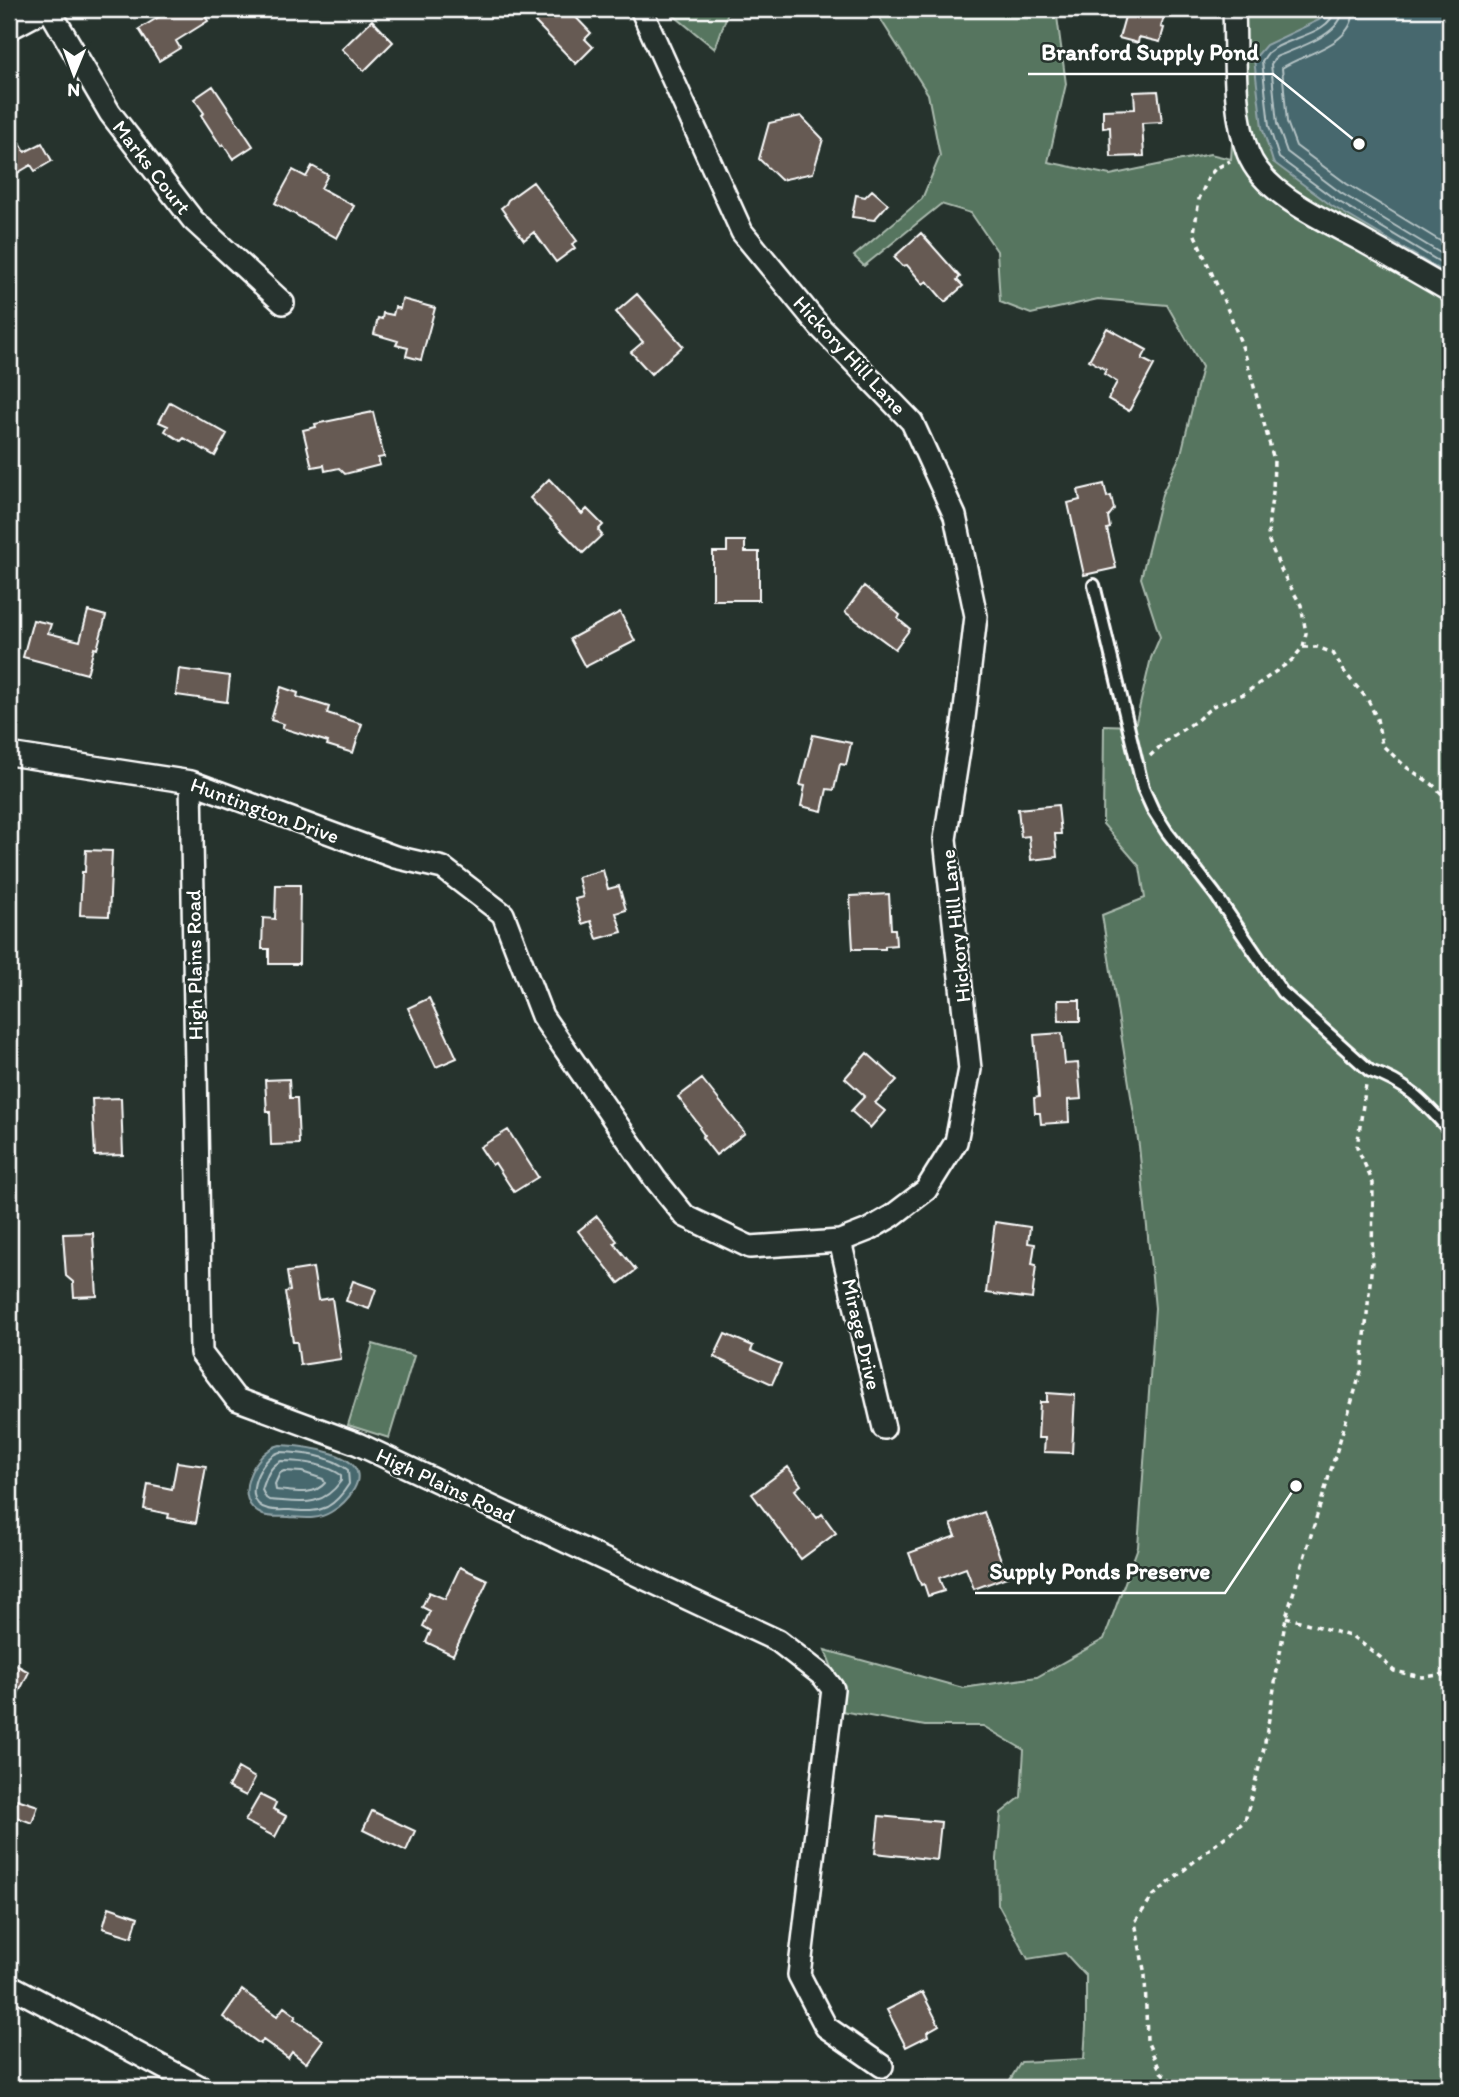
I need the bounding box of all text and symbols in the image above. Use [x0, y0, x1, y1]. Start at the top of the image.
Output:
callout: Branford Supply Pond [1028, 30, 1273, 74]
north arrow [38, 38, 108, 108]
text: Branford Supply Pond [1041, 38, 1259, 66]
text: N [67, 79, 80, 102]
street label: Marks Court [107, 115, 197, 219]
street label: Hickory Hill Lane [788, 290, 912, 420]
street label: Huntington Drive [187, 772, 343, 848]
street label: Hickory Hill Lane [935, 848, 975, 1004]
street label: High Plains Road [180, 889, 208, 1041]
street label: Mirage Drive [837, 1276, 887, 1392]
street label: High Plains Road [372, 1442, 520, 1528]
callout: Supply Ponds Preserve [975, 1549, 1225, 1593]
text: Supply Ponds Preserve [990, 1557, 1210, 1585]

